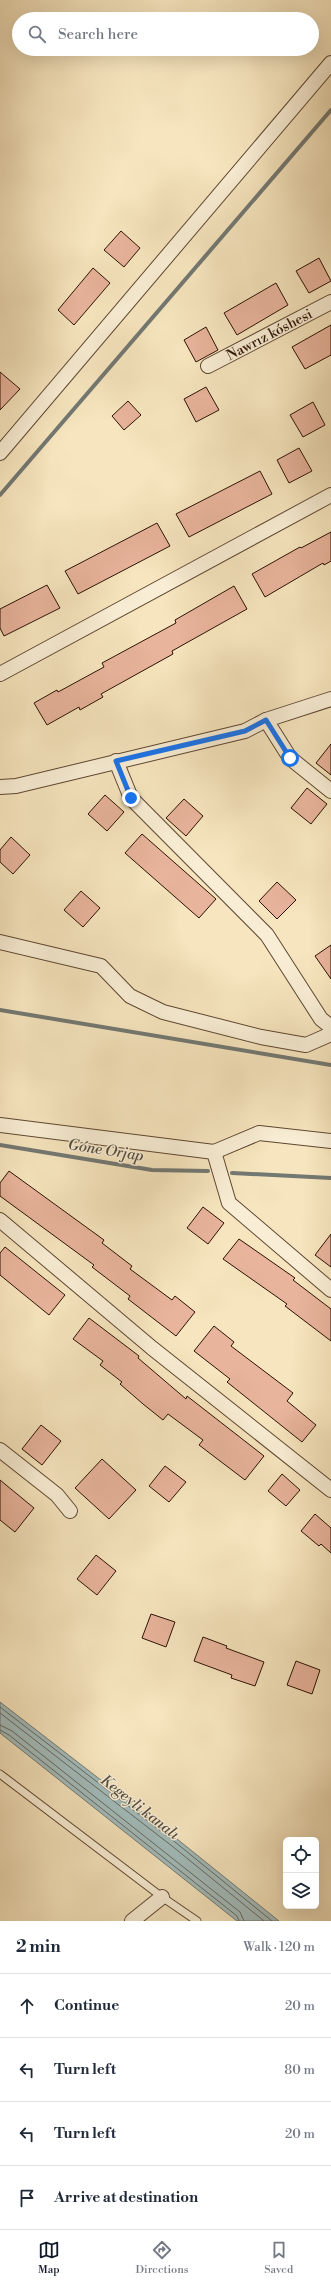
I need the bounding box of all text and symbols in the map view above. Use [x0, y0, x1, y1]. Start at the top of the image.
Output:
search box [12, 12, 319, 56]
icon: search [26, 23, 48, 45]
text: Search here [58, 25, 138, 44]
street label: Nawrız kóshesi [224, 305, 316, 365]
route start [281, 749, 299, 767]
route end [122, 789, 140, 807]
water label: Góne Orjap [67, 1135, 145, 1166]
water label: Kegeyli kanalı [96, 1771, 183, 1844]
map controls [283, 1837, 319, 1909]
button: locate [283, 1837, 319, 1873]
button: layers [283, 1873, 319, 1909]
text: 2 min [16, 1936, 61, 1958]
text: Walk · 120 m [243, 1939, 315, 1955]
icon: ahead [16, 1995, 38, 2017]
text: Continue [54, 1996, 119, 2015]
text: 20 m [285, 1998, 315, 2014]
icon: left [16, 2059, 38, 2081]
text: Turn left [54, 2060, 116, 2079]
text: 80 m [284, 2062, 315, 2078]
icon: left [16, 2123, 38, 2145]
text: Turn left [54, 2124, 116, 2143]
text: 20 m [285, 2126, 315, 2142]
icon: arrive [16, 2187, 38, 2209]
text: Arrive at destination [54, 2188, 198, 2207]
tab: Map [38, 2239, 60, 2277]
tab: Directions [136, 2239, 189, 2277]
tab: Saved [264, 2239, 293, 2277]

